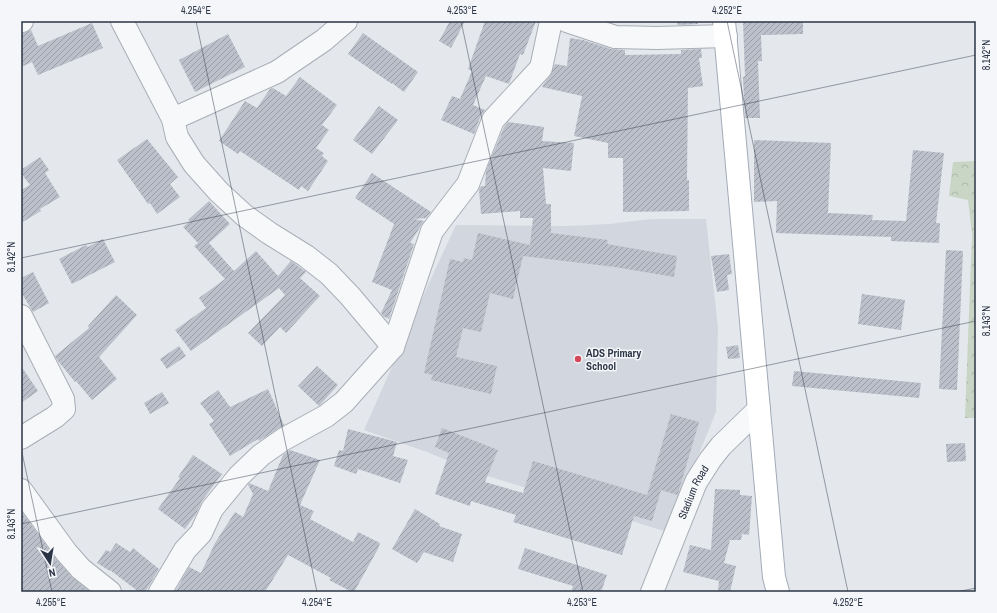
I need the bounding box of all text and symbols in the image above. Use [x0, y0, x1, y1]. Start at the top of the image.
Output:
text: 4.254°E [181, 4, 211, 17]
text: 4.253°E [447, 4, 477, 17]
text: 4.252°E [712, 4, 742, 17]
text: 8.142°N [980, 40, 993, 70]
text: 8.142°N [5, 242, 18, 272]
text: 8.143°N [980, 306, 993, 336]
place label: ADS Primary School [586, 346, 641, 373]
marker: ADS Primary School [573, 354, 583, 364]
street label: Stadium Road [675, 463, 712, 521]
text: 8.143°N [5, 509, 18, 539]
north arrow [30, 543, 70, 583]
text: N [47, 565, 57, 580]
text: 4.255°E [36, 596, 66, 609]
text: 4.254°E [302, 596, 332, 609]
text: 4.253°E [567, 596, 597, 609]
text: 4.252°E [833, 596, 863, 609]

